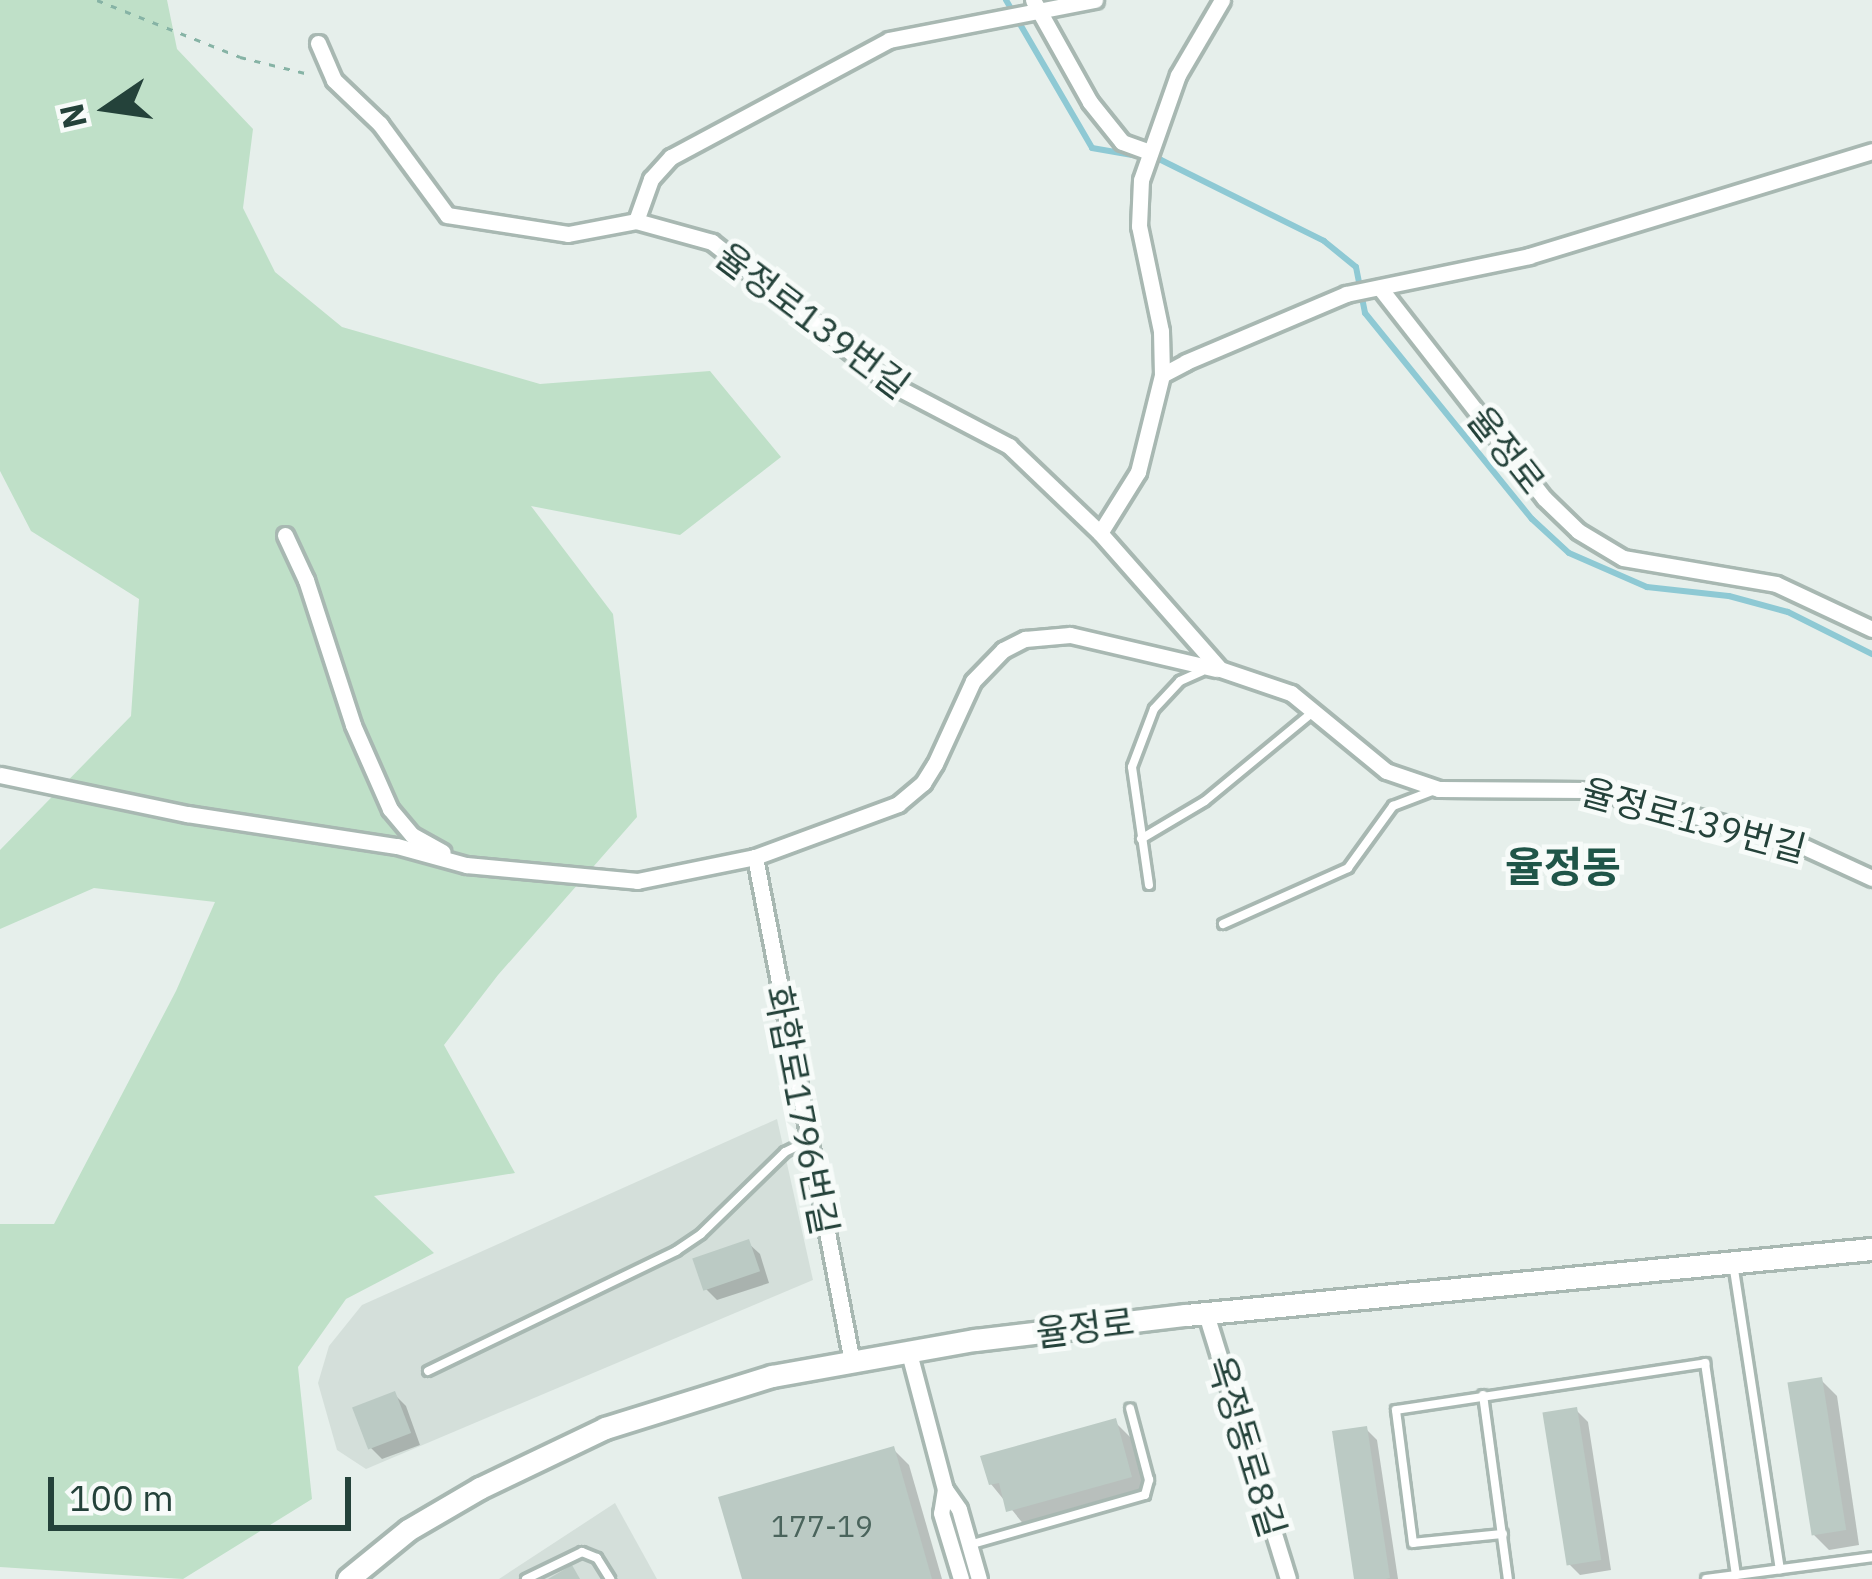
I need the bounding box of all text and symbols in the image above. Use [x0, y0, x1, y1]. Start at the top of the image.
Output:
north arrow [48, 48, 168, 168]
text: N [49, 100, 96, 133]
street label: 율정로139번길 [708, 233, 918, 407]
street label: 율정로 [1459, 398, 1555, 502]
street label: 율정로139번길 [1577, 769, 1811, 871]
district label: 율정동 [1505, 842, 1621, 892]
street label: 화합로1796번길 [757, 982, 847, 1238]
street label: 율정로 [1033, 1300, 1137, 1354]
street label: 옥정동로8길 [1199, 1350, 1295, 1542]
scale bar [54, 1453, 357, 1527]
text: 100 m [69, 1474, 174, 1521]
house number: 177-19 [771, 1508, 873, 1544]

